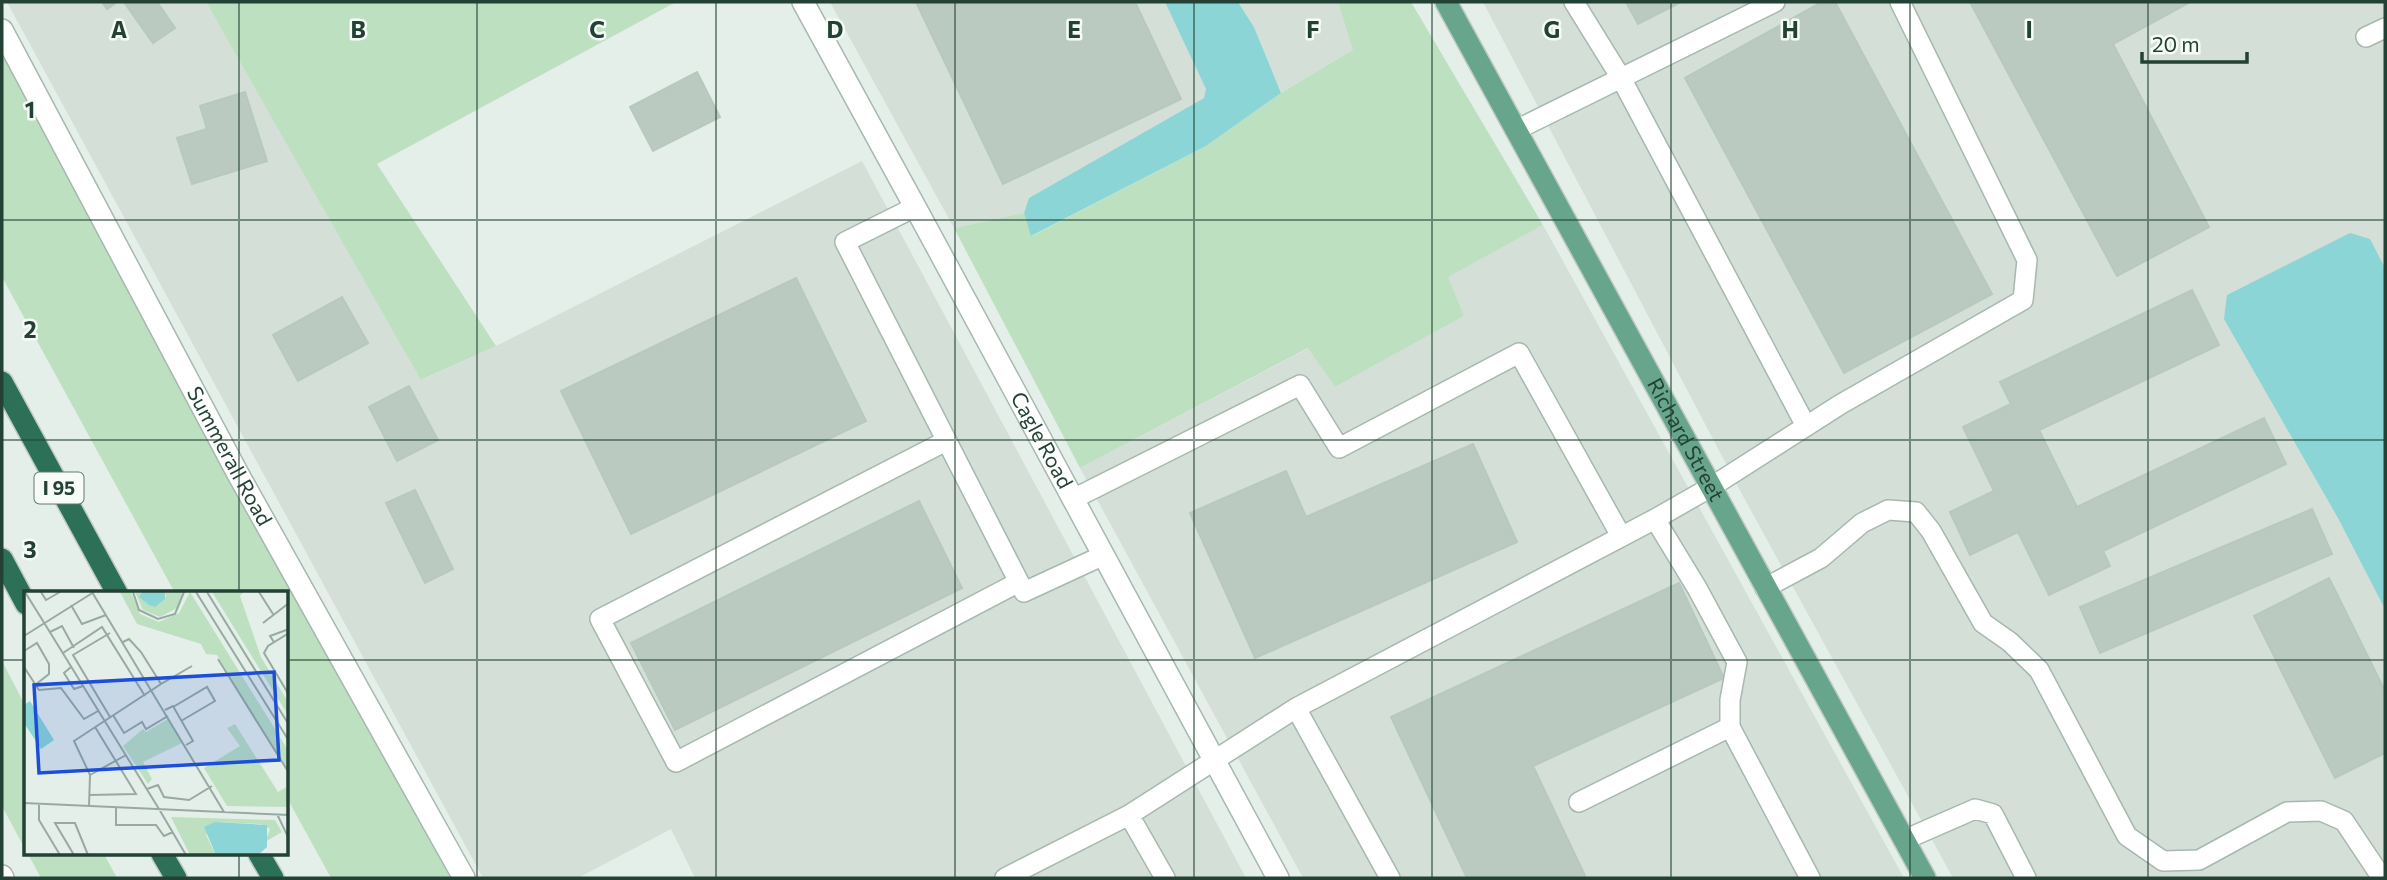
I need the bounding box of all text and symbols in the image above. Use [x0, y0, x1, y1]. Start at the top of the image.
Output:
text: A [111, 15, 128, 43]
text: B [350, 15, 366, 43]
text: C [589, 15, 605, 43]
text: D [827, 15, 844, 43]
text: E [1067, 15, 1081, 43]
text: F [1306, 15, 1320, 43]
text: G [1544, 15, 1560, 43]
text: H [1781, 15, 1799, 43]
text: I [2025, 15, 2033, 43]
scale bar [2142, 21, 2247, 65]
text: 20 m [2152, 31, 2200, 56]
text: 1 [25, 95, 35, 123]
text: 2 [23, 315, 37, 343]
street label: Richard Street [1643, 373, 1730, 505]
street label: Summerall Road [183, 382, 278, 530]
street label: Cagle Road [1006, 387, 1079, 492]
road number: I 95 [34, 472, 84, 503]
text: 3 [23, 535, 37, 563]
inset map [24, 591, 289, 856]

